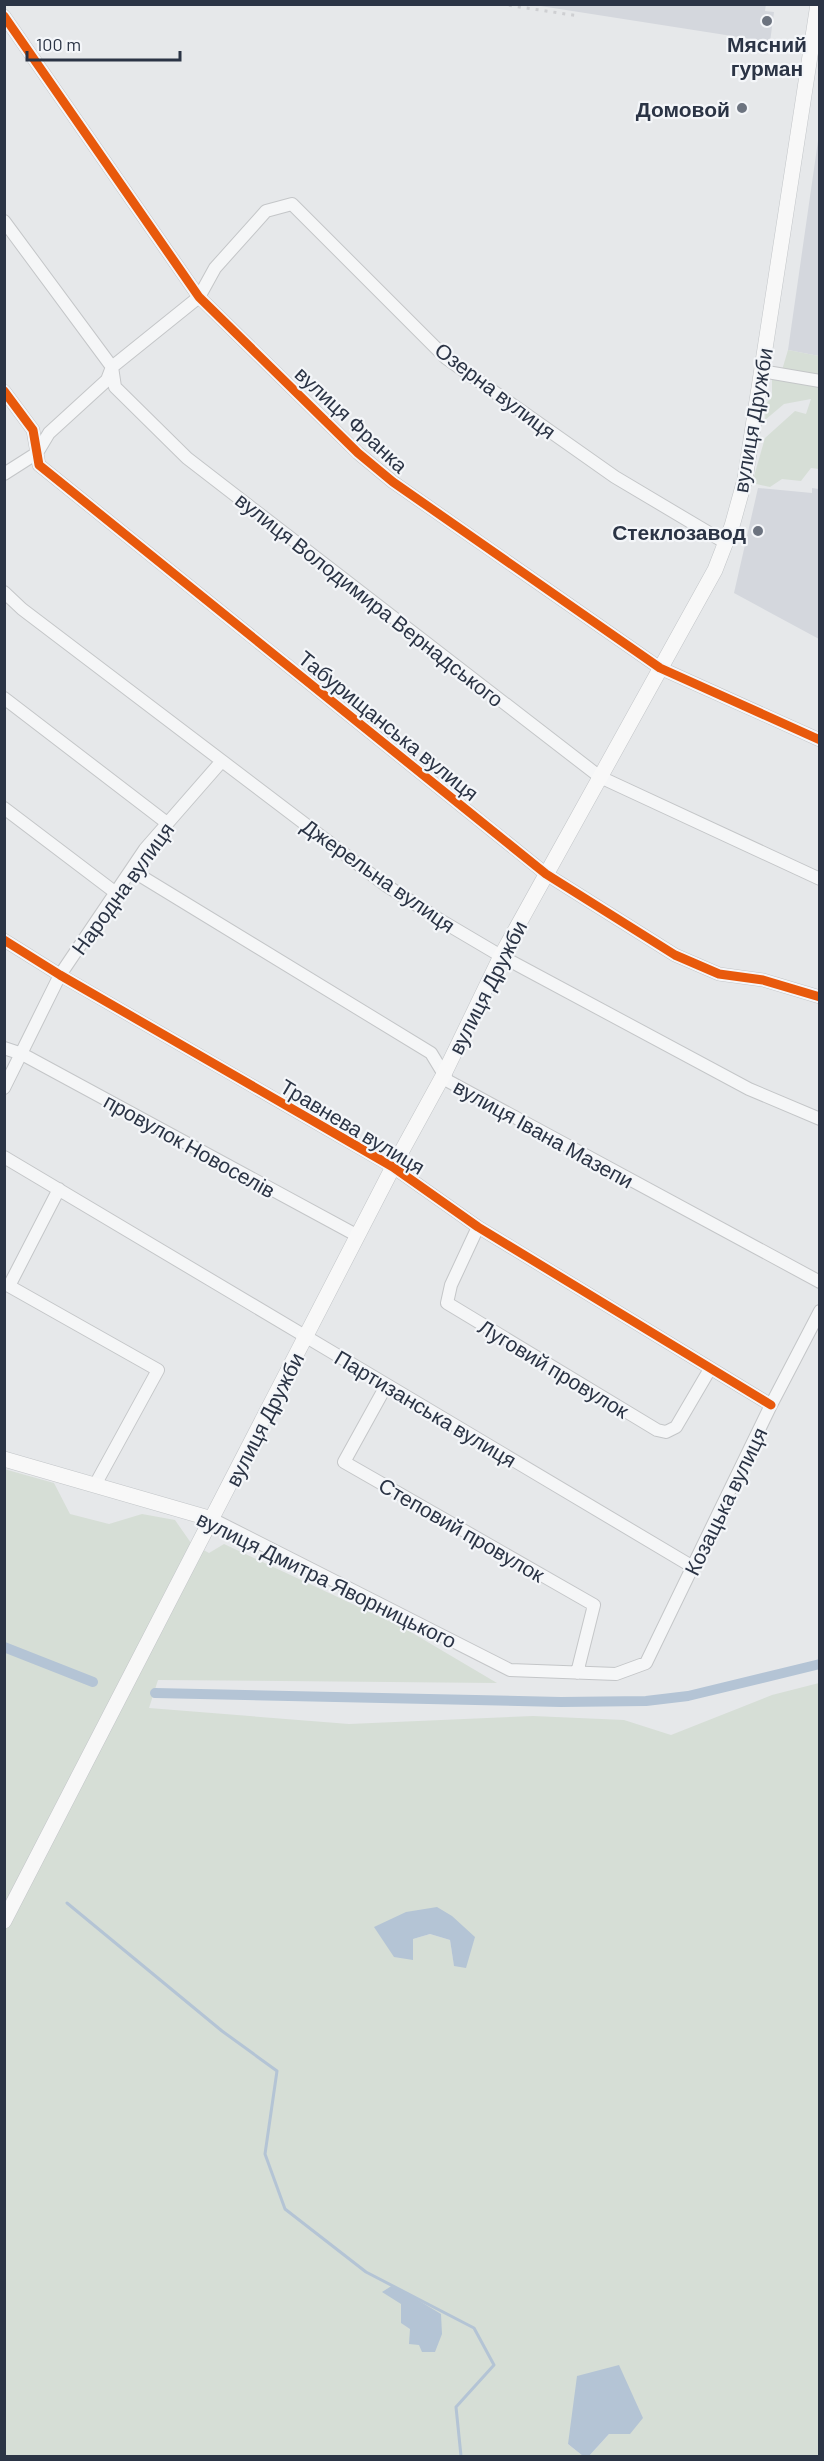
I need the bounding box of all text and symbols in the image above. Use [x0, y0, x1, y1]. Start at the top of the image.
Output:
marker: Мясний гурман [760, 14, 774, 28]
scale bar [27, 24, 180, 62]
place label: Мясний гурман [727, 31, 807, 80]
text: 100 m [36, 33, 81, 55]
place label: Домовой [636, 96, 730, 121]
marker: Домовой [735, 101, 749, 115]
street label: Озерна вулиця [431, 336, 561, 444]
street label: вулиця Дружби [727, 346, 777, 494]
street label: вулиця Франка [291, 361, 414, 478]
street label: вулиця Володимира Вернадського [231, 487, 509, 711]
place label: Стеклозавод [612, 519, 746, 544]
marker: Стеклозавод [751, 524, 765, 538]
street label: Табурищанська вулиця [294, 645, 484, 805]
street label: Джерельна вулиця [298, 813, 460, 937]
street label: Народна вулиця [66, 817, 178, 959]
street label: вулиця Дружби [443, 916, 531, 1058]
street label: Травнева вулиця [276, 1073, 430, 1179]
street label: вулиця Івана Мазепи [450, 1073, 638, 1193]
street label: провулок Новоселів [100, 1088, 280, 1202]
street label: Луговий провулок [474, 1313, 634, 1423]
street label: Партизанська вулиця [331, 1344, 521, 1472]
street label: вулиця Дружби [220, 1348, 308, 1490]
street label: Козацька вулиця [678, 1423, 772, 1579]
street label: Степовий провулок [375, 1471, 550, 1587]
street label: вулиця Дмитра Яворницького [193, 1505, 461, 1653]

